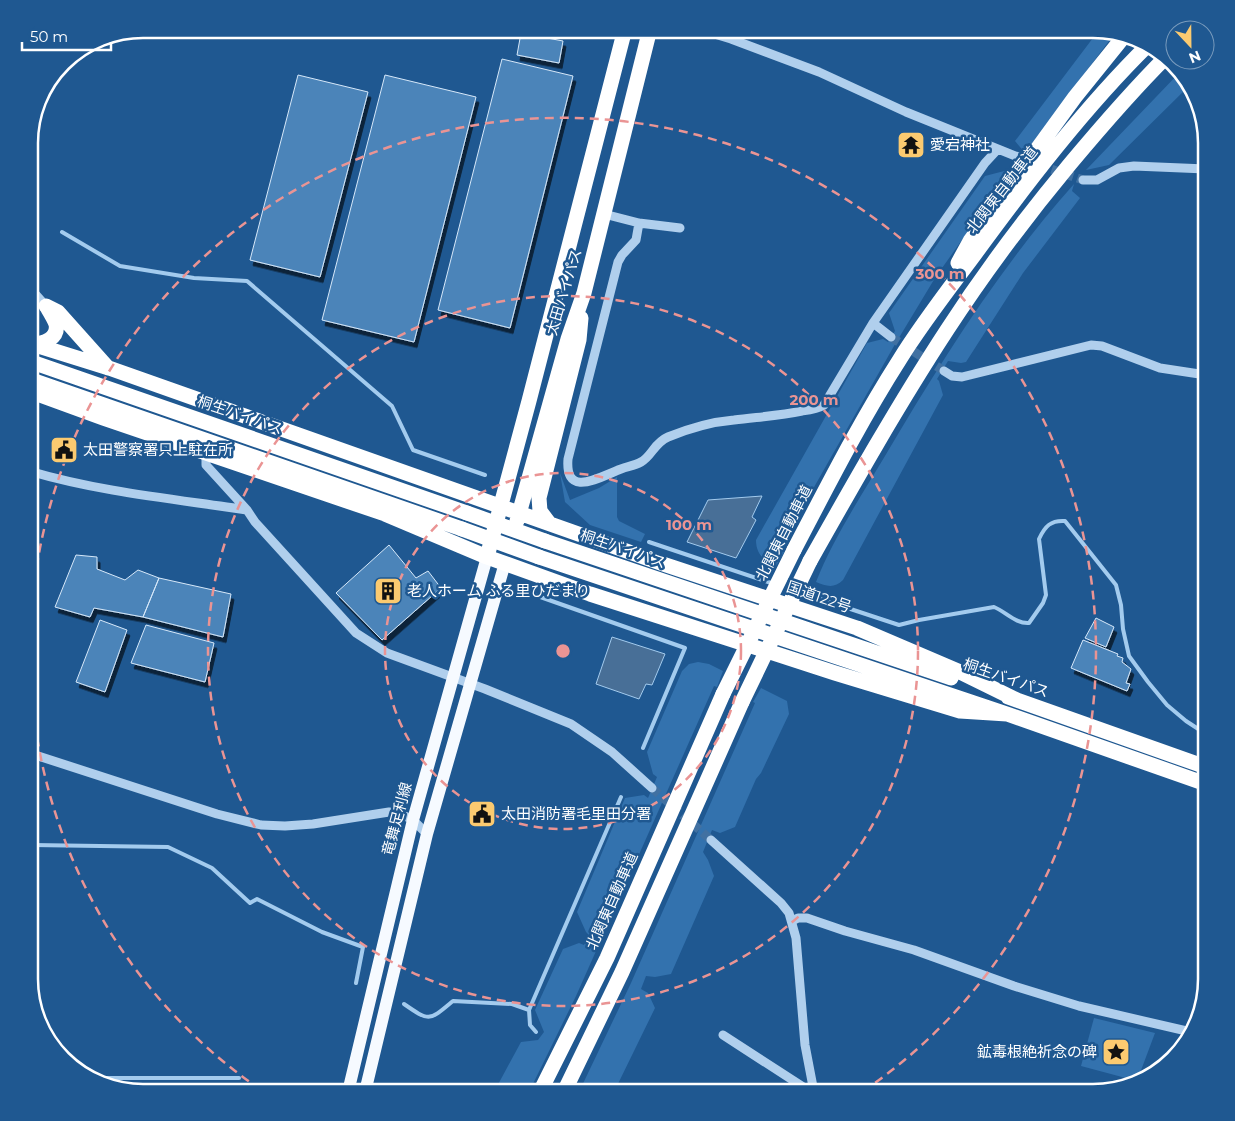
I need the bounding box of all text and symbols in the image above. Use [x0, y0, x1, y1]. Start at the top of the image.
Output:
scale bar [22, 20, 111, 52]
north arrow [1165, 20, 1215, 70]
text: 50 m [30, 27, 68, 46]
text: N [1186, 47, 1203, 68]
temple icon: 愛宕神社 [896, 130, 926, 160]
place label: 愛宕神社 [930, 135, 990, 154]
street label: 北関東自動車道 [962, 142, 1041, 237]
street label: 太田バイパス [541, 246, 586, 338]
text: 300 m [914, 264, 965, 283]
text: 200 m [789, 390, 839, 409]
street label: 桐生バイパス [195, 391, 286, 438]
public building icon: 太田警察署只上駐在所 [49, 435, 79, 465]
place label: 太田警察署只上駐在所 [83, 440, 233, 459]
street label: 北関東自動車道 [751, 482, 816, 584]
text: 100 m [666, 515, 712, 534]
street label: 桐生バイパス [578, 525, 669, 572]
building icon: 老人ホーム ふる里ひだまり [373, 576, 403, 606]
street label: 国道122号 [784, 577, 854, 616]
place label: 老人ホーム ふる里ひだまり [407, 581, 590, 600]
centre of rings [554, 642, 572, 660]
street label: 桐生バイパス [961, 654, 1052, 701]
street label: 竜舞足利線 [378, 780, 415, 858]
public building icon: 太田消防署毛里田分署 [467, 799, 497, 829]
place label: 太田消防署毛里田分署 [501, 804, 651, 823]
street label: 北関東自動車道 [582, 849, 642, 953]
place icon: 鉱毒根絶祈念の碑 [1101, 1037, 1131, 1067]
place label: 鉱毒根絶祈念の碑 [977, 1042, 1097, 1061]

